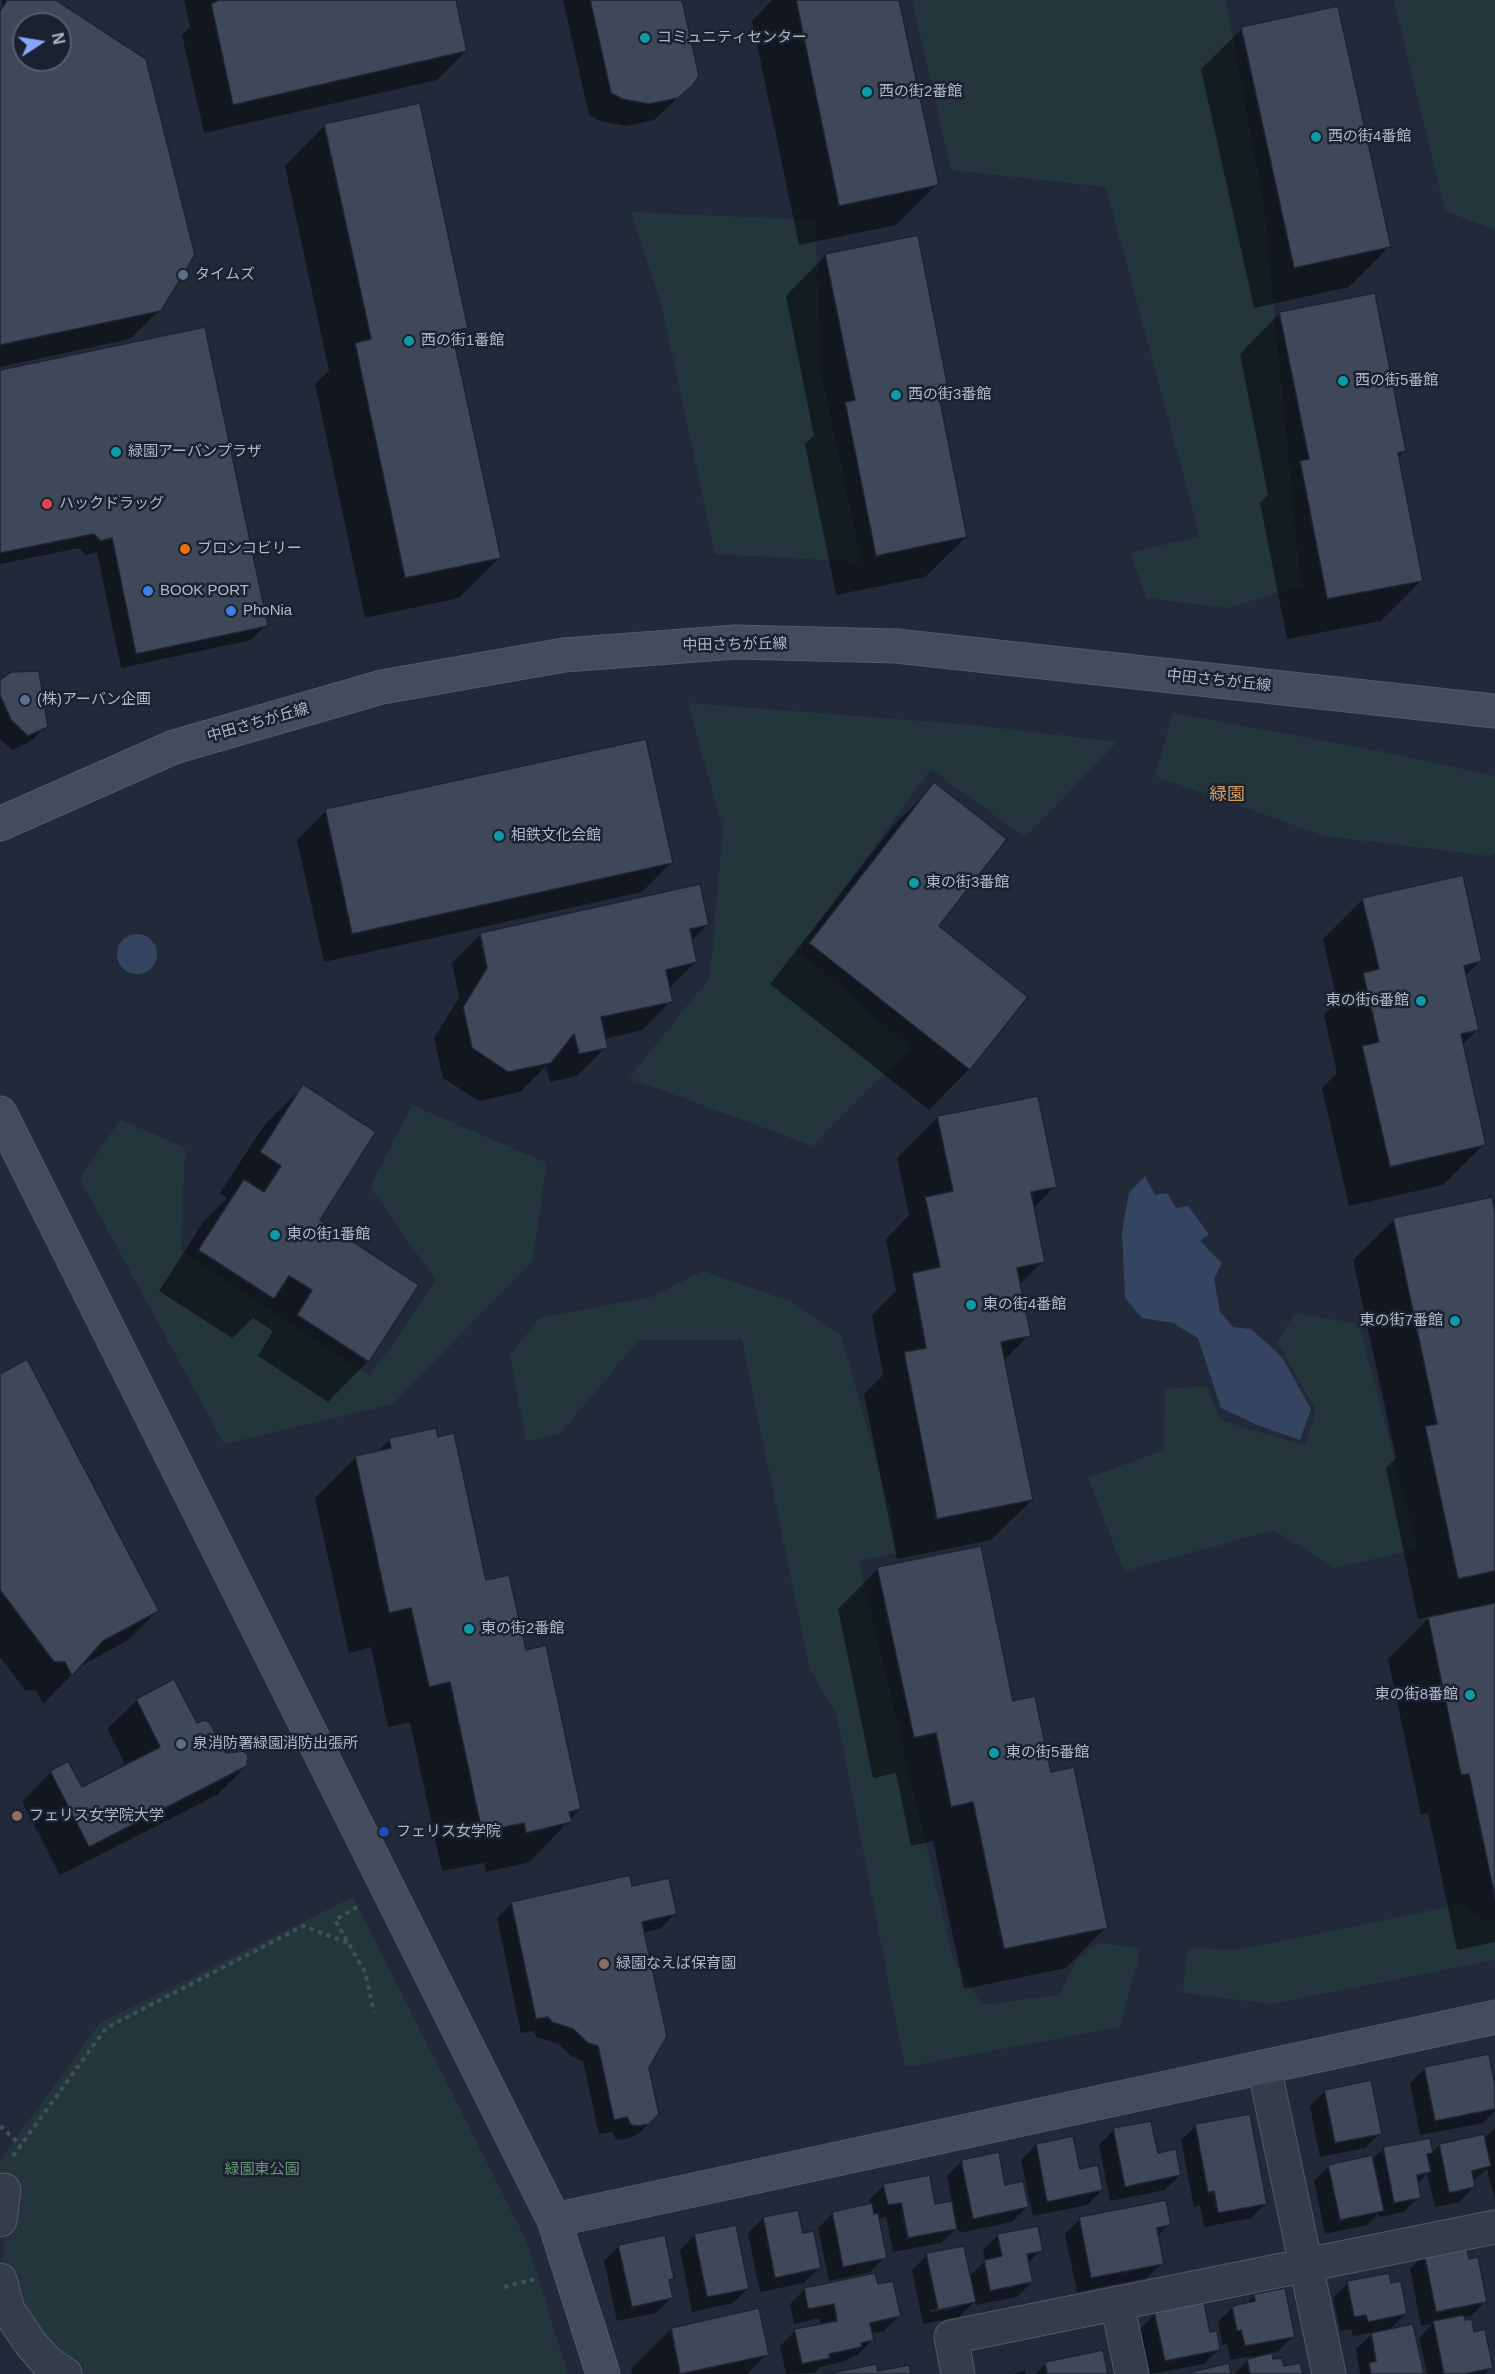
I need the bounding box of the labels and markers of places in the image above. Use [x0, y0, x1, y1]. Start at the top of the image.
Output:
place label: コミュニティセンター [657, 29, 807, 47]
marker: コミュニティセンター [638, 31, 652, 45]
place label: 西の街2番館 [879, 83, 962, 101]
marker: 西の街2番館 [860, 85, 874, 99]
place label: 西の街4番館 [1328, 128, 1411, 146]
marker: 西の街4番館 [1309, 130, 1323, 144]
place label: タイムズ [195, 266, 255, 284]
marker: タイムズ [176, 268, 190, 282]
place label: 西の街1番館 [421, 332, 504, 350]
marker: 西の街1番館 [402, 334, 416, 348]
place label: 西の街5番館 [1355, 372, 1438, 390]
marker: 西の街5番館 [1336, 374, 1350, 388]
place label: 西の街3番館 [908, 386, 991, 404]
marker: 西の街3番館 [889, 388, 903, 402]
place label: 緑園アーバンプラザ [128, 443, 262, 461]
marker: 緑園アーバンプラザ [109, 445, 123, 459]
place label: ハックドラッグ [59, 495, 164, 513]
marker: ハックドラッグ [40, 497, 54, 511]
place label: ブロンコビリー [197, 540, 302, 558]
marker: ブロンコビリー [178, 542, 192, 556]
place label: BOOK PORT [160, 582, 249, 600]
marker: BOOK PORT [141, 584, 155, 598]
place label: PhoNia [243, 602, 292, 620]
marker: PhoNia [224, 604, 238, 618]
place label: (株)アーバン企画 [37, 691, 151, 709]
marker: (株)アーバン企画 [18, 693, 32, 707]
place label: 相鉄文化会館 [511, 827, 601, 845]
marker: 相鉄文化会館 [492, 829, 506, 843]
place label: 東の街3番館 [926, 874, 1009, 892]
marker: 東の街3番館 [907, 876, 921, 890]
place label: 東の街6番館 [1326, 992, 1409, 1010]
marker: 東の街6番館 [1414, 994, 1428, 1008]
place label: 東の街1番館 [287, 1226, 370, 1244]
marker: 東の街1番館 [268, 1228, 282, 1242]
place label: 東の街4番館 [983, 1296, 1066, 1314]
marker: 東の街4番館 [964, 1298, 978, 1312]
place label: 東の街7番館 [1360, 1312, 1443, 1330]
marker: 東の街7番館 [1448, 1314, 1462, 1328]
place label: 東の街2番館 [481, 1620, 564, 1638]
marker: 東の街2番館 [462, 1622, 476, 1636]
place label: 東の街8番館 [1375, 1686, 1458, 1704]
marker: 東の街8番館 [1463, 1688, 1477, 1702]
place label: 泉消防署緑園消防出張所 [193, 1735, 358, 1753]
marker: 泉消防署緑園消防出張所 [174, 1737, 188, 1751]
place label: 東の街5番館 [1006, 1744, 1089, 1762]
marker: 東の街5番館 [987, 1746, 1001, 1760]
place label: フェリス女学院大学 [29, 1807, 164, 1825]
marker: フェリス女学院大学 [10, 1809, 24, 1823]
place label: フェリス女学院 [396, 1823, 501, 1841]
marker: フェリス女学院 [377, 1825, 391, 1839]
place label: 緑園なえば保育園 [616, 1955, 736, 1973]
marker: 緑園なえば保育園 [597, 1957, 611, 1971]

